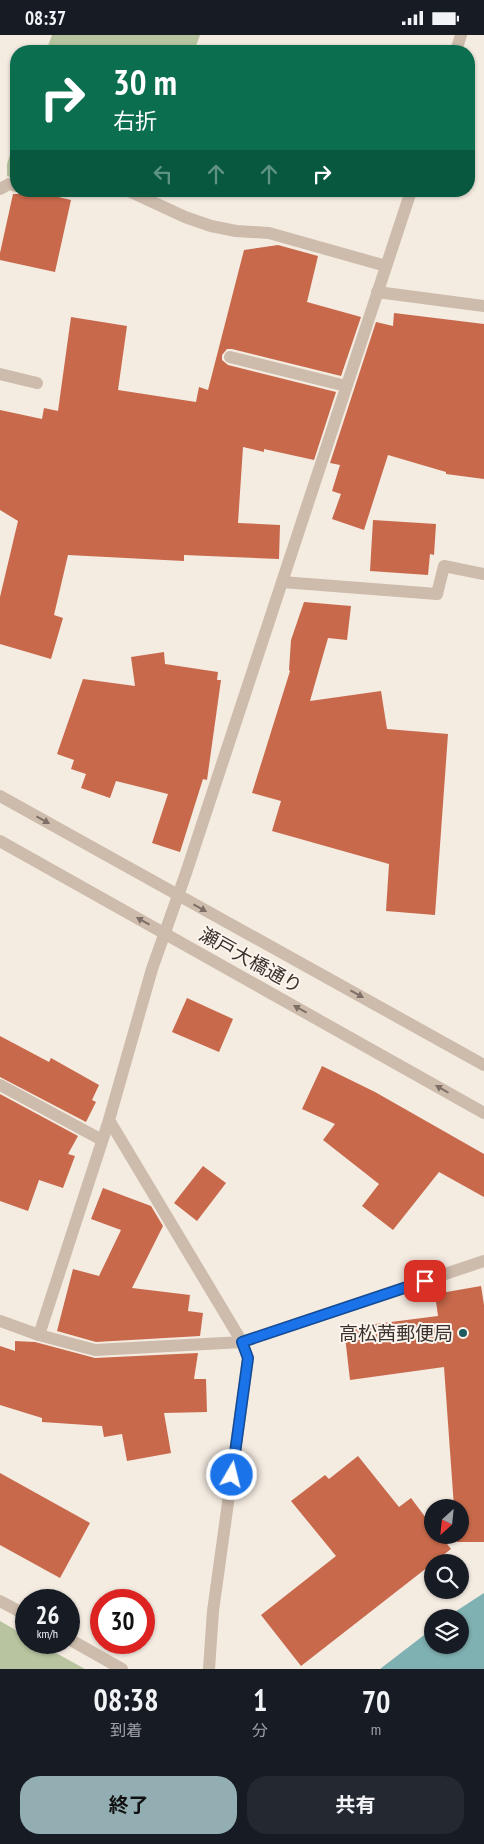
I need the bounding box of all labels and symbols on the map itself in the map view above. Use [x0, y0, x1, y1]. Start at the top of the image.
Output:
one-way arrow [36, 815, 49, 824]
one-way arrow [193, 903, 206, 912]
one-way arrow [136, 917, 150, 925]
street label: 瀬戸大橋通り [195, 922, 307, 998]
one-way arrow [351, 990, 364, 999]
one-way arrow [293, 1005, 307, 1013]
one-way arrow [434, 1085, 449, 1093]
pin [404, 1260, 446, 1302]
place label: 高松茜郵便局 [339, 1321, 453, 1345]
marker: 高松茜郵便局 [457, 1327, 469, 1339]
position arrow [205, 1448, 257, 1500]
north arrow [424, 1499, 469, 1544]
speed limit sign: 30 [90, 1589, 155, 1654]

